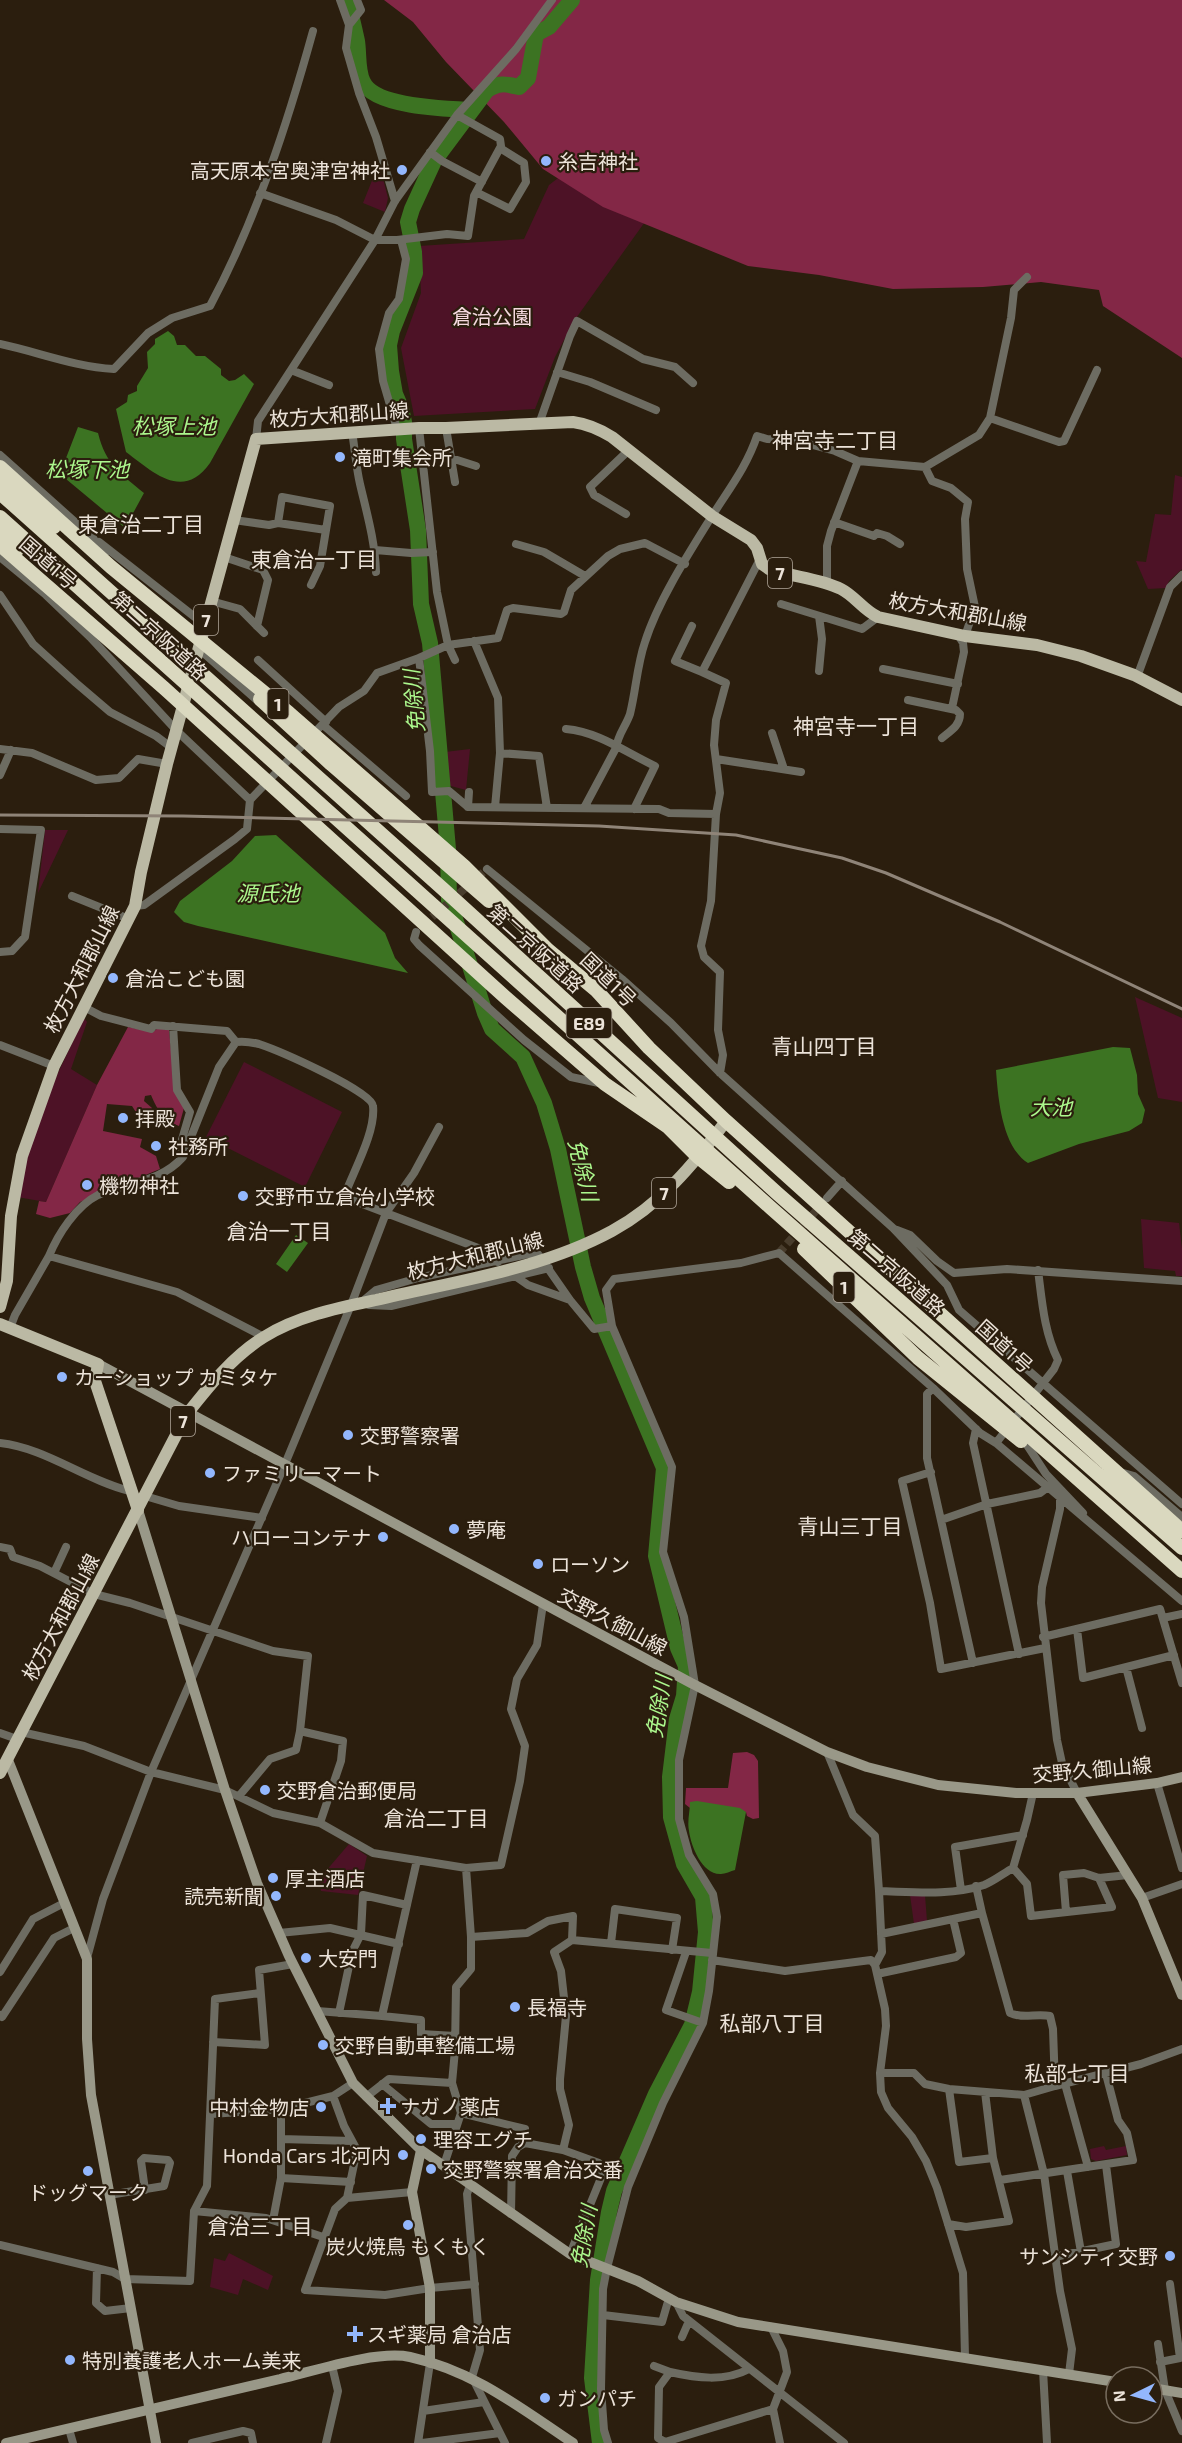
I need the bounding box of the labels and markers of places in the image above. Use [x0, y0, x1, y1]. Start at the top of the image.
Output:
place label: 糸吉神社 [558, 149, 638, 173]
marker: 糸吉神社 [539, 154, 553, 168]
place label: 高天原本宮奥津宮神社 [190, 158, 390, 182]
marker: 高天原本宮奥津宮神社 [395, 163, 409, 177]
place label: 滝町集会所 [352, 445, 452, 469]
marker: 滝町集会所 [333, 450, 347, 464]
place label: 倉治こども園 [125, 966, 245, 990]
marker: 倉治こども園 [106, 971, 120, 985]
place label: 拝殿 [135, 1106, 175, 1130]
marker: 拝殿 [116, 1111, 130, 1125]
place label: 社務所 [168, 1134, 228, 1158]
marker: 社務所 [149, 1139, 163, 1153]
place label: 機物神社 [99, 1173, 179, 1197]
marker: 機物神社 [80, 1178, 94, 1192]
place label: 交野市立倉治小学校 [255, 1184, 435, 1208]
marker: 交野市立倉治小学校 [236, 1189, 250, 1203]
place label: カーショップ カミタケ [74, 1365, 278, 1389]
marker: カーショップ カミタケ [55, 1370, 69, 1384]
place label: 交野警察署 [360, 1423, 460, 1447]
marker: 交野警察署 [341, 1428, 355, 1442]
place label: ファミリーマート [222, 1461, 382, 1485]
marker: ファミリーマート [203, 1466, 217, 1480]
place label: 夢庵 [466, 1517, 506, 1541]
marker: 夢庵 [447, 1522, 461, 1536]
place label: ハローコンテナ [231, 1525, 371, 1549]
marker: ハローコンテナ [376, 1530, 390, 1544]
place label: ローソン [550, 1552, 630, 1576]
marker: ローソン [531, 1557, 545, 1571]
place label: 交野倉治郵便局 [277, 1778, 417, 1802]
marker: 交野倉治郵便局 [258, 1783, 272, 1797]
place label: 厚主酒店 [285, 1866, 365, 1890]
marker: 厚主酒店 [266, 1871, 280, 1885]
place label: 読売新聞 [184, 1884, 264, 1908]
marker: 読売新聞 [269, 1889, 283, 1903]
place label: 大安門 [318, 1946, 378, 1970]
marker: 大安門 [299, 1951, 313, 1965]
place label: 長福寺 [527, 1995, 587, 2019]
marker: 長福寺 [508, 2000, 522, 2014]
place label: 交野自動車整備工場 [335, 2033, 515, 2057]
marker: 交野自動車整備工場 [316, 2038, 330, 2052]
place label: ナガノ薬店 [400, 2094, 500, 2118]
place label: 中村金物店 [209, 2095, 309, 2119]
marker: ナガノ薬店 [381, 2099, 395, 2113]
marker: 中村金物店 [314, 2100, 328, 2114]
place label: 理容エグチ [433, 2127, 533, 2151]
marker: 理容エグチ [414, 2132, 428, 2146]
place label: Honda Cars 北河内 [223, 2143, 391, 2167]
marker: Honda Cars 北河内 [396, 2148, 410, 2162]
place label: 交野警察署倉治交番 [443, 2157, 623, 2181]
marker: 交野警察署倉治交番 [424, 2162, 438, 2176]
marker: ドッグマーク [81, 2164, 95, 2178]
place label: ドッグマーク [28, 2180, 148, 2204]
marker: 炭火焼鳥 もくもく [401, 2218, 415, 2232]
place label: 炭火焼鳥 もくもく [326, 2234, 490, 2258]
place label: サンシティ交野 [1019, 2244, 1158, 2268]
marker: サンシティ交野 [1163, 2249, 1177, 2263]
place label: スギ薬局 倉治店 [367, 2322, 511, 2346]
marker: スギ薬局 倉治店 [348, 2327, 362, 2341]
place label: 特別養護老人ホーム美来 [82, 2348, 301, 2372]
marker: 特別養護老人ホーム美来 [63, 2353, 77, 2367]
place label: ガンパチ [557, 2386, 637, 2410]
marker: ガンパチ [538, 2391, 552, 2405]

